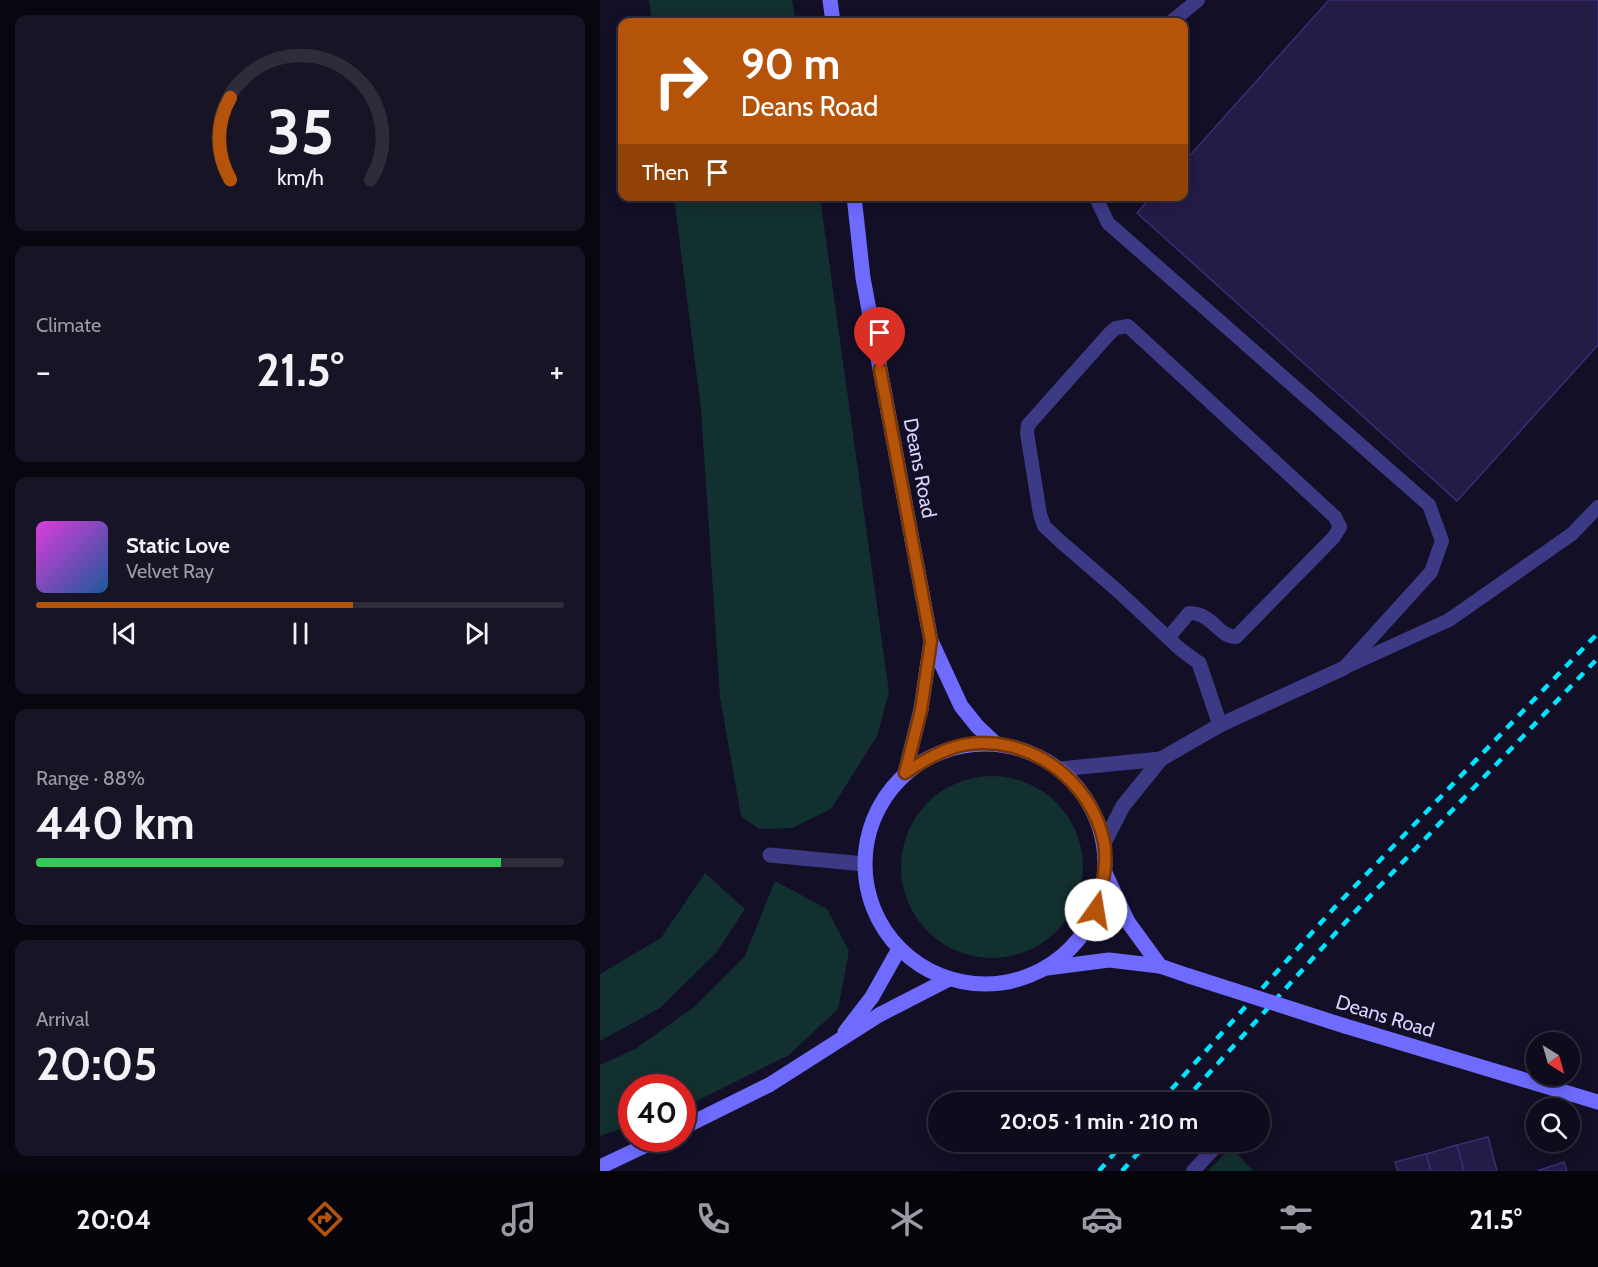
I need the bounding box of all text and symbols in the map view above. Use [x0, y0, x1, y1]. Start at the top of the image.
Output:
text: 90 m [741, 38, 840, 90]
icon: right [642, 42, 720, 120]
text: Deans Road [741, 90, 878, 123]
text: 35 [266, 94, 334, 170]
icon: arrive [701, 156, 734, 189]
text: Then [642, 159, 689, 186]
text: km/h [277, 164, 323, 190]
pin [854, 307, 905, 369]
text: Climate [36, 313, 101, 337]
icon: arrive [863, 316, 896, 349]
text: 21.5° [256, 343, 344, 397]
text: − [36, 351, 51, 391]
text: + [549, 351, 564, 391]
street label: Deans Road [899, 416, 941, 520]
text: Static Love [126, 532, 230, 559]
text: Velvet Ray [126, 559, 214, 583]
icon: previous [108, 617, 141, 650]
icon: pause [284, 617, 317, 650]
icon: next [460, 617, 493, 650]
text: Range · 88% [36, 766, 145, 790]
text: 440 km [36, 796, 195, 850]
position arrow [1064, 878, 1128, 942]
street label: Deans Road [1333, 990, 1437, 1042]
text: Arrival [36, 1007, 89, 1031]
north arrow [1526, 1032, 1580, 1086]
map controls [1526, 1032, 1580, 1152]
text: 20:05 [36, 1037, 158, 1091]
speed limit sign: 40 [618, 1074, 696, 1152]
button: search [1526, 1098, 1580, 1152]
text: 20:05 · 1 min · 210 m [1000, 1108, 1198, 1135]
icon: directions [304, 1198, 346, 1240]
icon: music [498, 1198, 540, 1240]
icon: phone [692, 1198, 734, 1240]
icon: climate [886, 1198, 928, 1240]
icon: car [1081, 1198, 1123, 1240]
icon: filters [1275, 1198, 1317, 1240]
text: 20:04 [76, 1203, 151, 1236]
text: 21.5° [1469, 1203, 1522, 1236]

